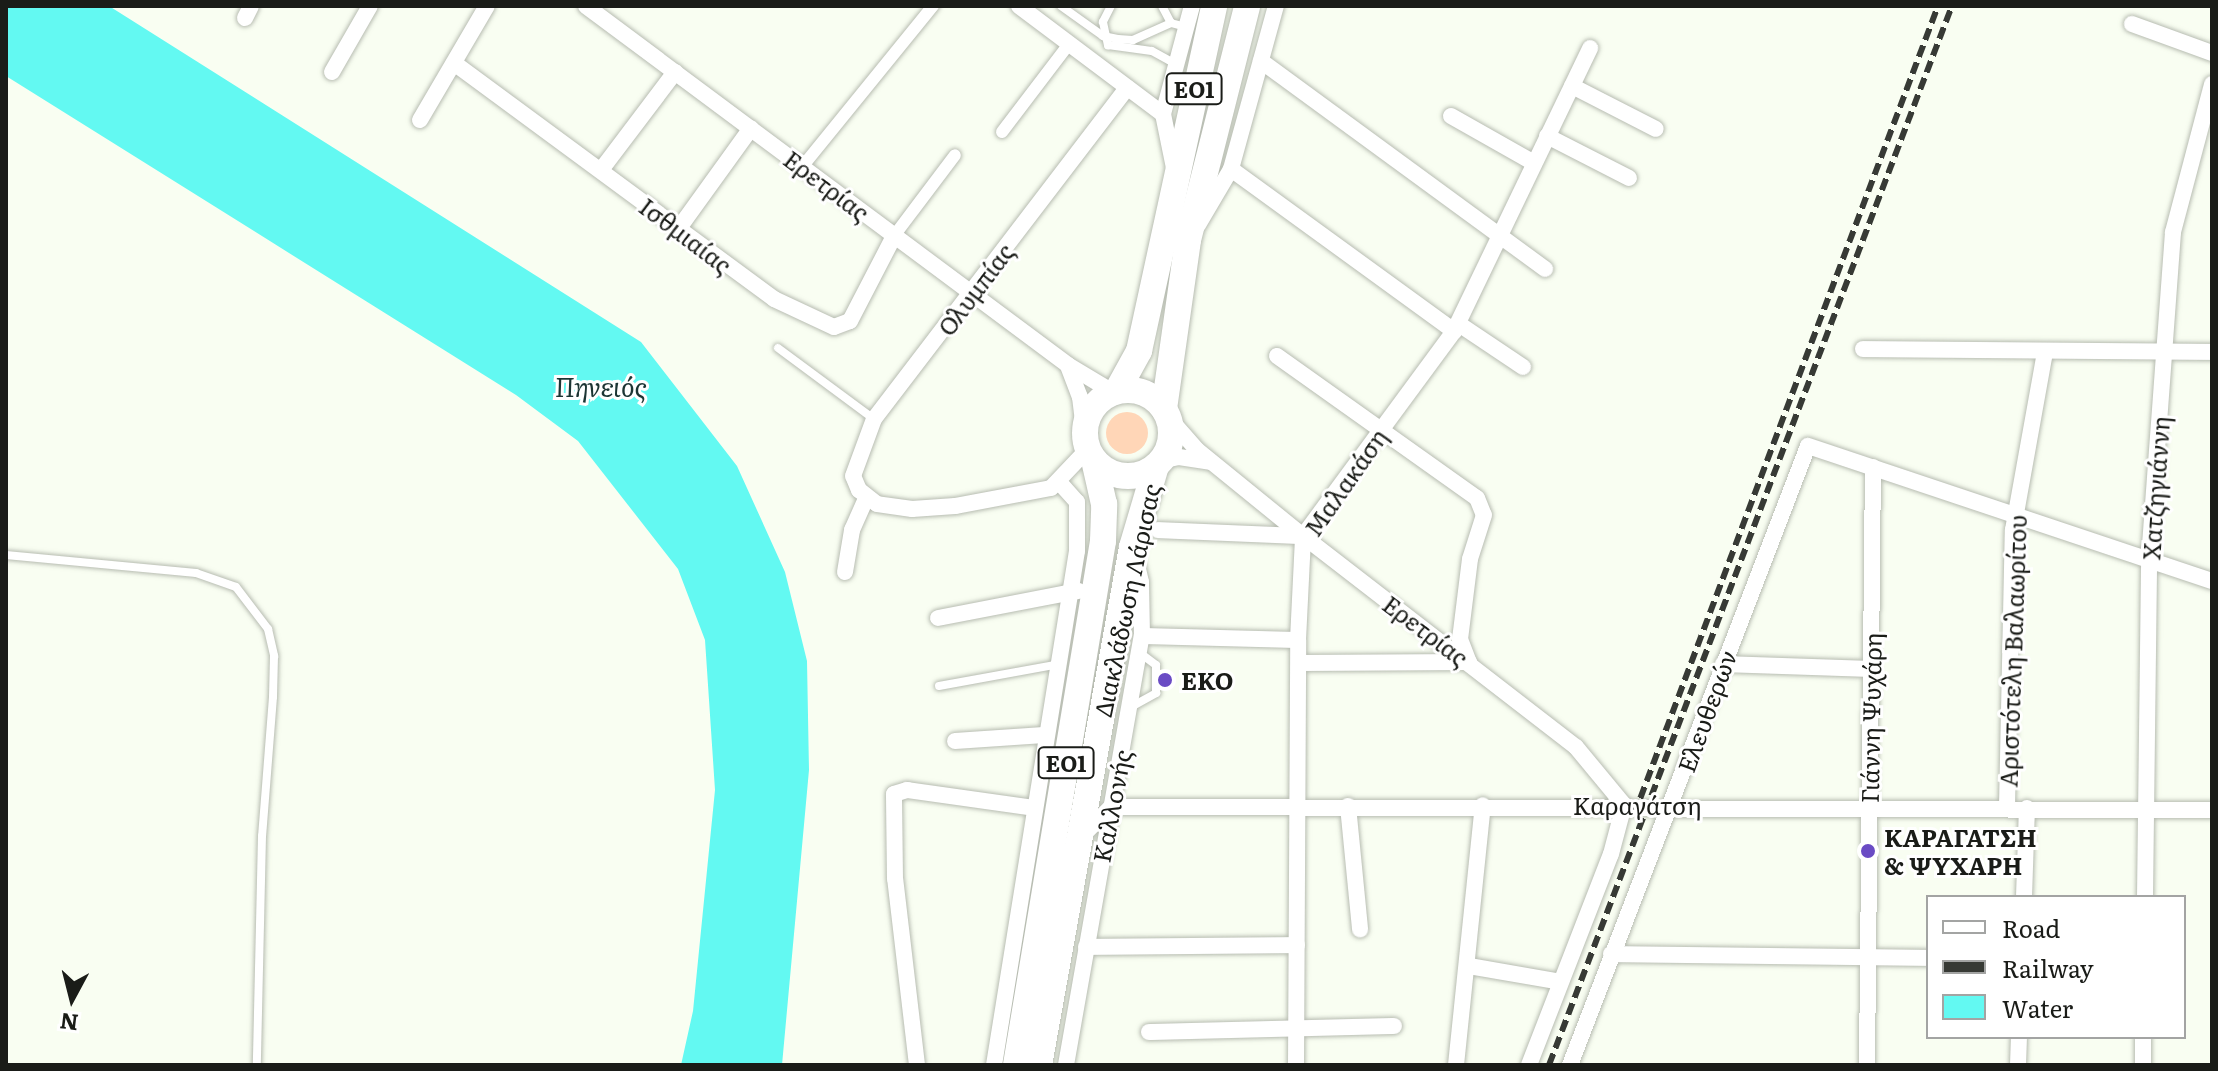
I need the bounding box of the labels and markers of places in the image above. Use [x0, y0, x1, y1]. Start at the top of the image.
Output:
place label: EKO [1181, 666, 1233, 694]
marker: EKO [1156, 671, 1174, 689]
place label: ΚΑΡΑΓΑΤΣΗ & ΨΥΧΑΡΗ [1884, 823, 2037, 879]
marker: ΚΑΡΑΓΑΤΣΗ & ΨΥΧΑΡΗ [1859, 842, 1877, 860]

